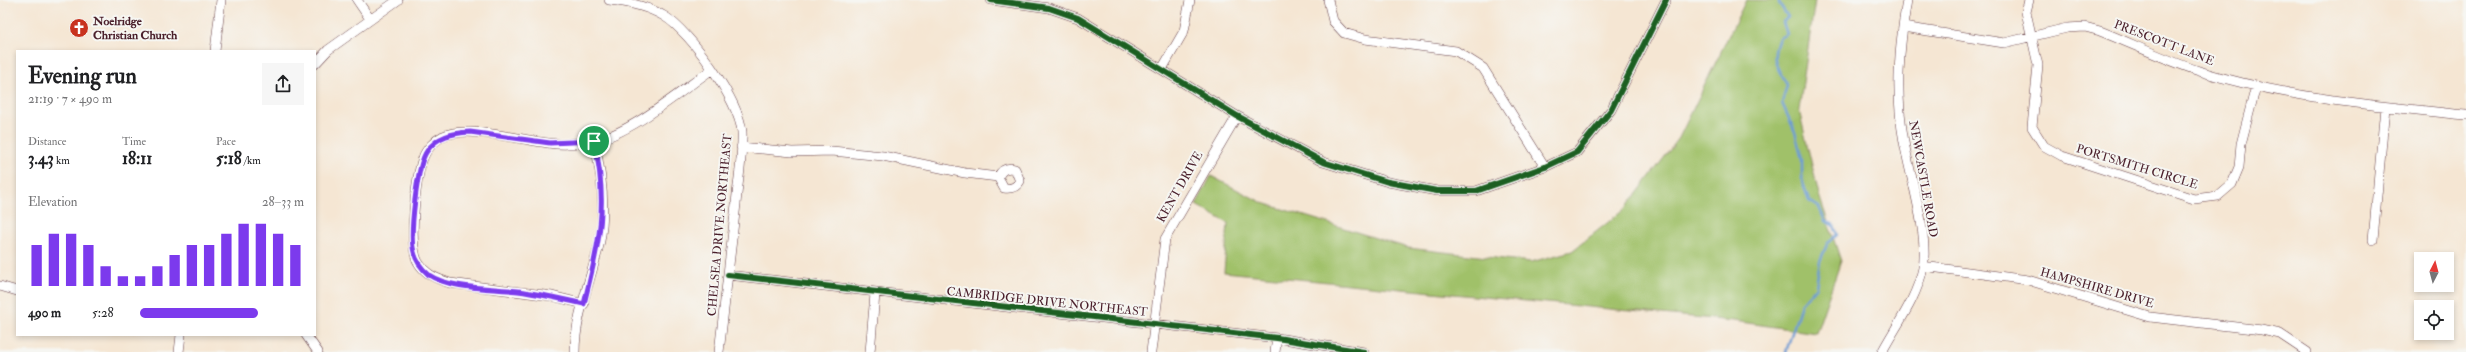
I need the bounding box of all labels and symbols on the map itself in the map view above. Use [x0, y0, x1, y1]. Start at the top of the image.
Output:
place label: Noelridge Christian Church [92, 14, 178, 43]
church icon: Noelridge Christian Church [68, 17, 90, 39]
street label: PRESCOTT LANE [2112, 17, 2216, 69]
street label: NEWCASTLE ROAD [1905, 119, 1941, 239]
pin [577, 124, 611, 158]
street label: CHELSEA DRIVE NORTHEAST [705, 133, 735, 317]
street label: PORTSMITH CIRCLE [2074, 141, 2200, 193]
street label: KENT DRIVE [1154, 149, 1207, 225]
north arrow [2414, 252, 2454, 292]
street label: HAMPSHIRE DRIVE [2039, 265, 2156, 311]
street label: CAMBRIDGE DRIVE NORTHEAST [946, 284, 1148, 320]

